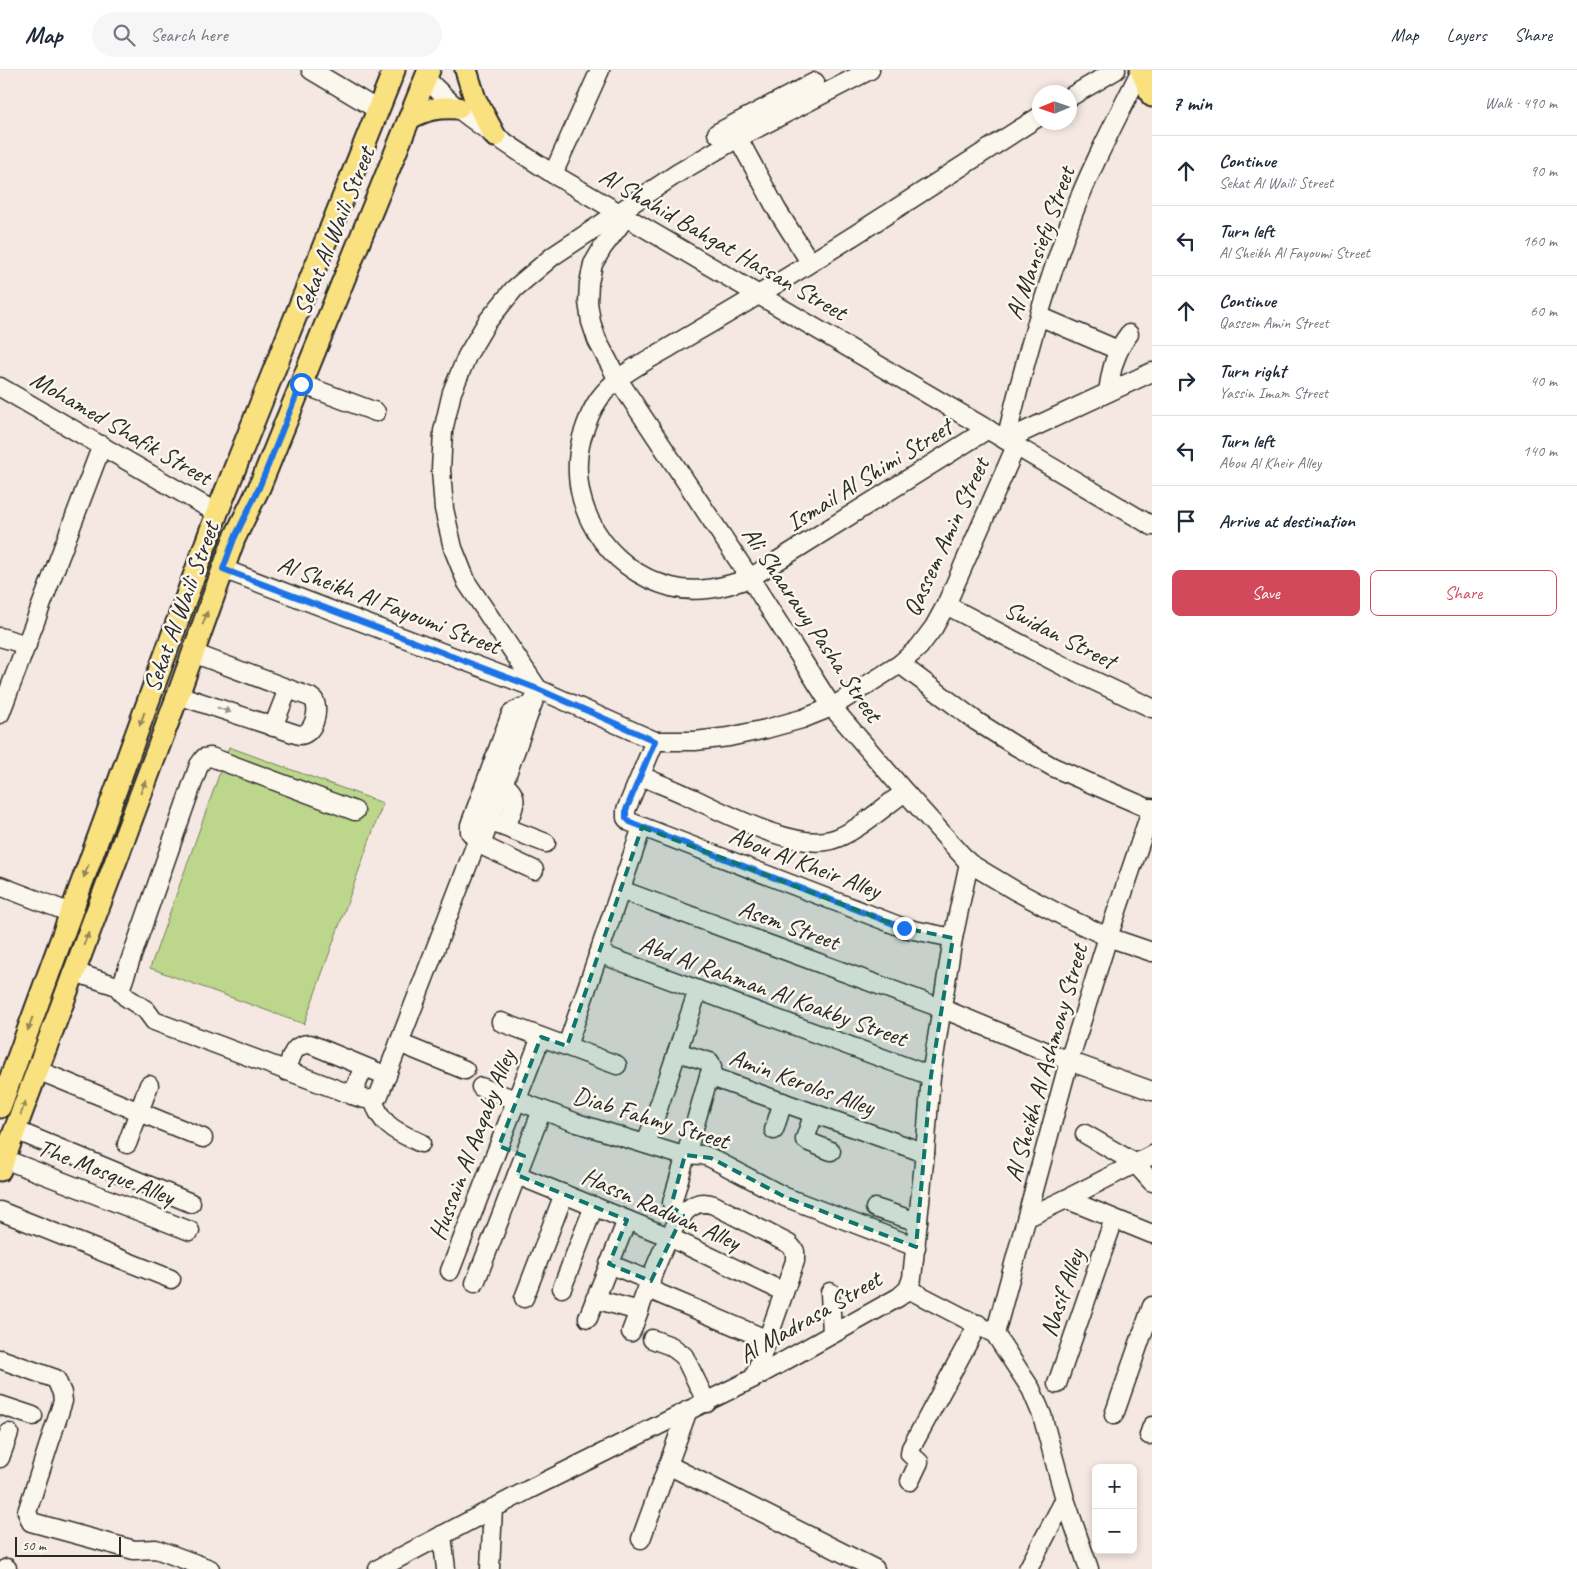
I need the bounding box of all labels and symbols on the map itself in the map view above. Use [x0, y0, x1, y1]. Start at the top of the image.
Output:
north arrow [1032, 85, 1077, 130]
street label: Sekat Al Waili Street [286, 140, 383, 320]
street label: Al Shahid Bahgat Hassan Street [594, 160, 855, 329]
street label: Al Mansiefy Street [998, 160, 1083, 324]
street label: Mohamed Shafik Street [25, 363, 219, 494]
route start [290, 373, 313, 396]
street label: Ismail Al Shimi Street [780, 409, 961, 539]
street label: Qassem Amin Street [895, 450, 998, 621]
street label: Sekat Al Waili Street [135, 515, 228, 696]
street label: Ali Shaarawy Pasha Street [735, 520, 891, 730]
street label: Al Sheikh Al Fayoumi Street [273, 548, 507, 663]
street label: Swidan Street [999, 593, 1124, 678]
one-way arrow [201, 610, 209, 625]
one-way arrow [217, 707, 232, 714]
one-way arrow [138, 712, 146, 727]
one-way arrow [139, 779, 147, 794]
street label: Abou Al Kheir Alley [725, 819, 888, 907]
one-way arrow [82, 864, 89, 879]
street label: Asem Street [735, 892, 846, 959]
route end [893, 917, 916, 940]
street label: Abd Al Rahman Al Koakby Street [635, 928, 913, 1055]
one-way arrow [83, 932, 91, 947]
street label: Al Sheikh Al Ashmony Street [997, 938, 1096, 1185]
one-way arrow [26, 1017, 34, 1032]
street label: Amin Kerolos Alley [725, 1041, 880, 1123]
street label: Hussain Al Aaqaby Alley [421, 1043, 524, 1245]
street label: Diab Fahmy Street [569, 1079, 735, 1158]
one-way arrow [19, 1100, 27, 1115]
street label: The Mosque Alley [33, 1131, 181, 1214]
street label: Hassn Radwan Alley [577, 1160, 747, 1259]
street label: Nasif Alley [1032, 1244, 1092, 1341]
street label: Al Madrasa Street [733, 1262, 889, 1371]
scale bar [15, 1534, 121, 1557]

